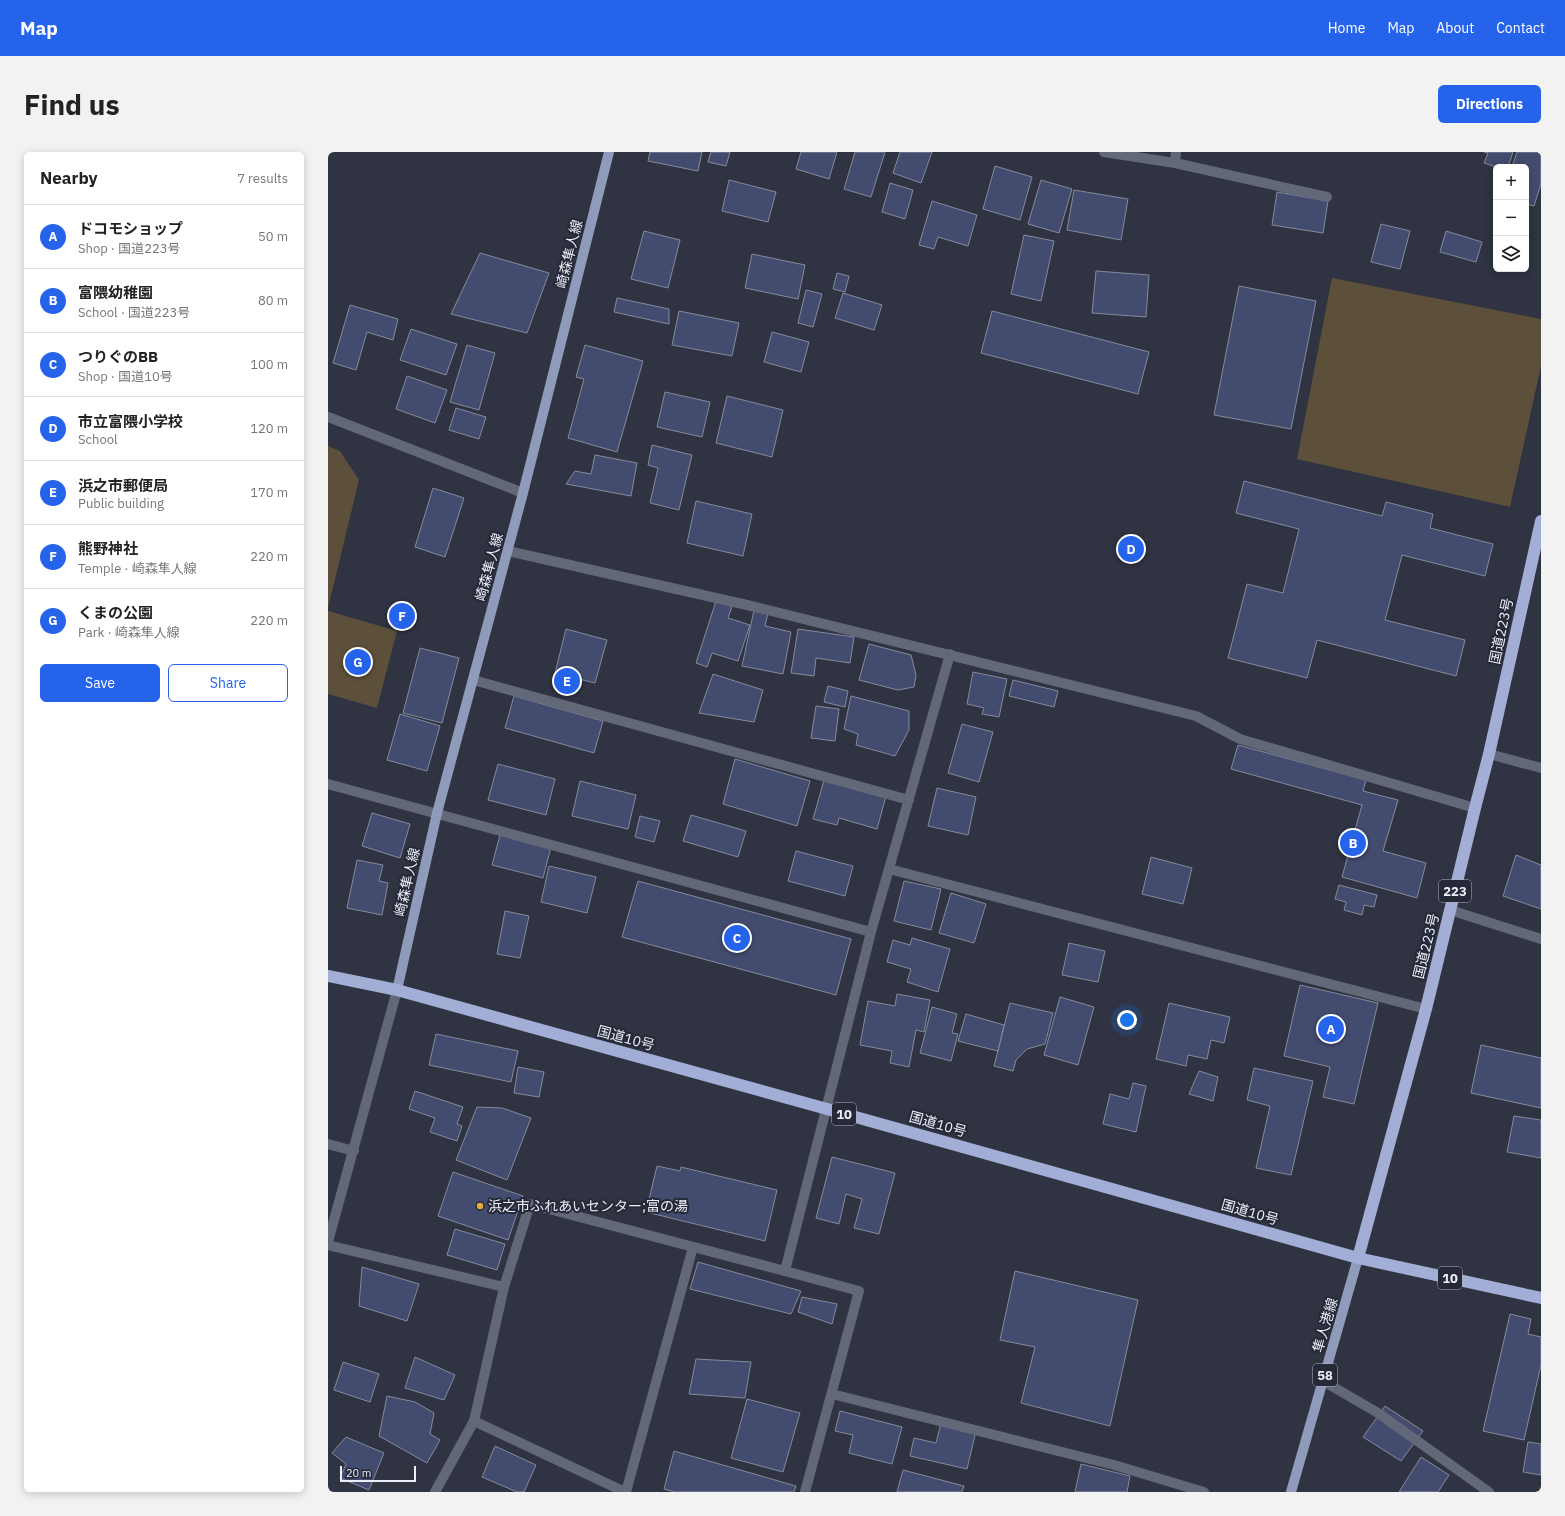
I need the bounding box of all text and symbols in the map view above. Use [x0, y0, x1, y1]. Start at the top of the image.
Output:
text: Map [20, 16, 58, 40]
text: Home [1328, 19, 1365, 37]
text: Map [1387, 19, 1414, 37]
text: About [1436, 19, 1474, 37]
text: Contact [1496, 19, 1545, 37]
button: Directions [1438, 85, 1541, 123]
text: Find us [24, 86, 120, 123]
map controls [1493, 164, 1529, 272]
button: + [1493, 164, 1529, 200]
text: Nearby [40, 167, 98, 189]
text: 7 results [237, 170, 288, 187]
button: − [1493, 200, 1529, 236]
street label: 崎森隼人線 [552, 218, 586, 290]
text: ドコモショップ [78, 219, 183, 238]
text: A [49, 228, 57, 245]
text: 50 m [258, 228, 288, 245]
button: layers [1493, 236, 1529, 272]
text: Shop · 国道223号 [78, 240, 181, 257]
text: 富隈幼稚園 [78, 283, 153, 302]
text: B [49, 292, 57, 309]
text: 80 m [258, 292, 288, 309]
text: School · 国道223号 [78, 304, 190, 321]
text: つりぐのBB [78, 347, 158, 366]
text: C [49, 356, 57, 373]
text: 100 m [250, 356, 288, 373]
text: Shop · 国道10号 [78, 368, 173, 385]
text: 市立富隈小学校 [78, 412, 183, 431]
text: D [48, 420, 58, 437]
text: 120 m [250, 420, 288, 437]
text: School [78, 431, 118, 448]
text: 浜之市郵便局 [78, 476, 168, 495]
text: E [49, 484, 57, 501]
text: 170 m [250, 484, 288, 501]
text: Public building [78, 495, 164, 512]
street label: 崎森隼人線 [471, 531, 507, 603]
pin: D [1118, 534, 1144, 564]
text: 熊野神社 [78, 539, 138, 558]
text: F [49, 548, 57, 565]
text: 220 m [250, 548, 288, 565]
text: Temple · 崎森隼人線 [78, 560, 197, 577]
street label: 国道223号 [1485, 596, 1517, 666]
pin: F [389, 601, 415, 631]
text: くまの公園 [78, 603, 153, 622]
text: G [48, 612, 58, 629]
text: 220 m [250, 612, 288, 629]
text: Park · 崎森隼人線 [78, 624, 180, 641]
pin: G [345, 647, 371, 677]
button: Save [40, 664, 160, 702]
button: Share [168, 664, 288, 702]
pin: E [554, 666, 580, 696]
pin: B [1340, 828, 1366, 858]
street label: 崎森隼人線 [390, 846, 424, 918]
road number: 223 [1439, 880, 1471, 902]
street label: 国道223号 [1409, 911, 1443, 981]
pin: C [724, 923, 750, 953]
your location [1117, 1010, 1137, 1030]
pin: A [1318, 1014, 1344, 1044]
street label: 国道10号 [595, 1022, 657, 1054]
road number: 10 [832, 1103, 856, 1125]
street label: 国道10号 [907, 1107, 969, 1141]
street label: 国道10号 [1219, 1195, 1281, 1229]
place label: 浜之市ふれあいセンター;富の湯 [488, 1197, 688, 1215]
marker: 浜之市ふれあいセンター;富の湯 [475, 1201, 485, 1211]
road number: 10 [1438, 1267, 1462, 1289]
street label: 隼人港線 [1309, 1296, 1341, 1354]
road number: 58 [1313, 1364, 1337, 1386]
scale bar [340, 1464, 416, 1483]
text: 20 m [346, 1466, 371, 1480]

